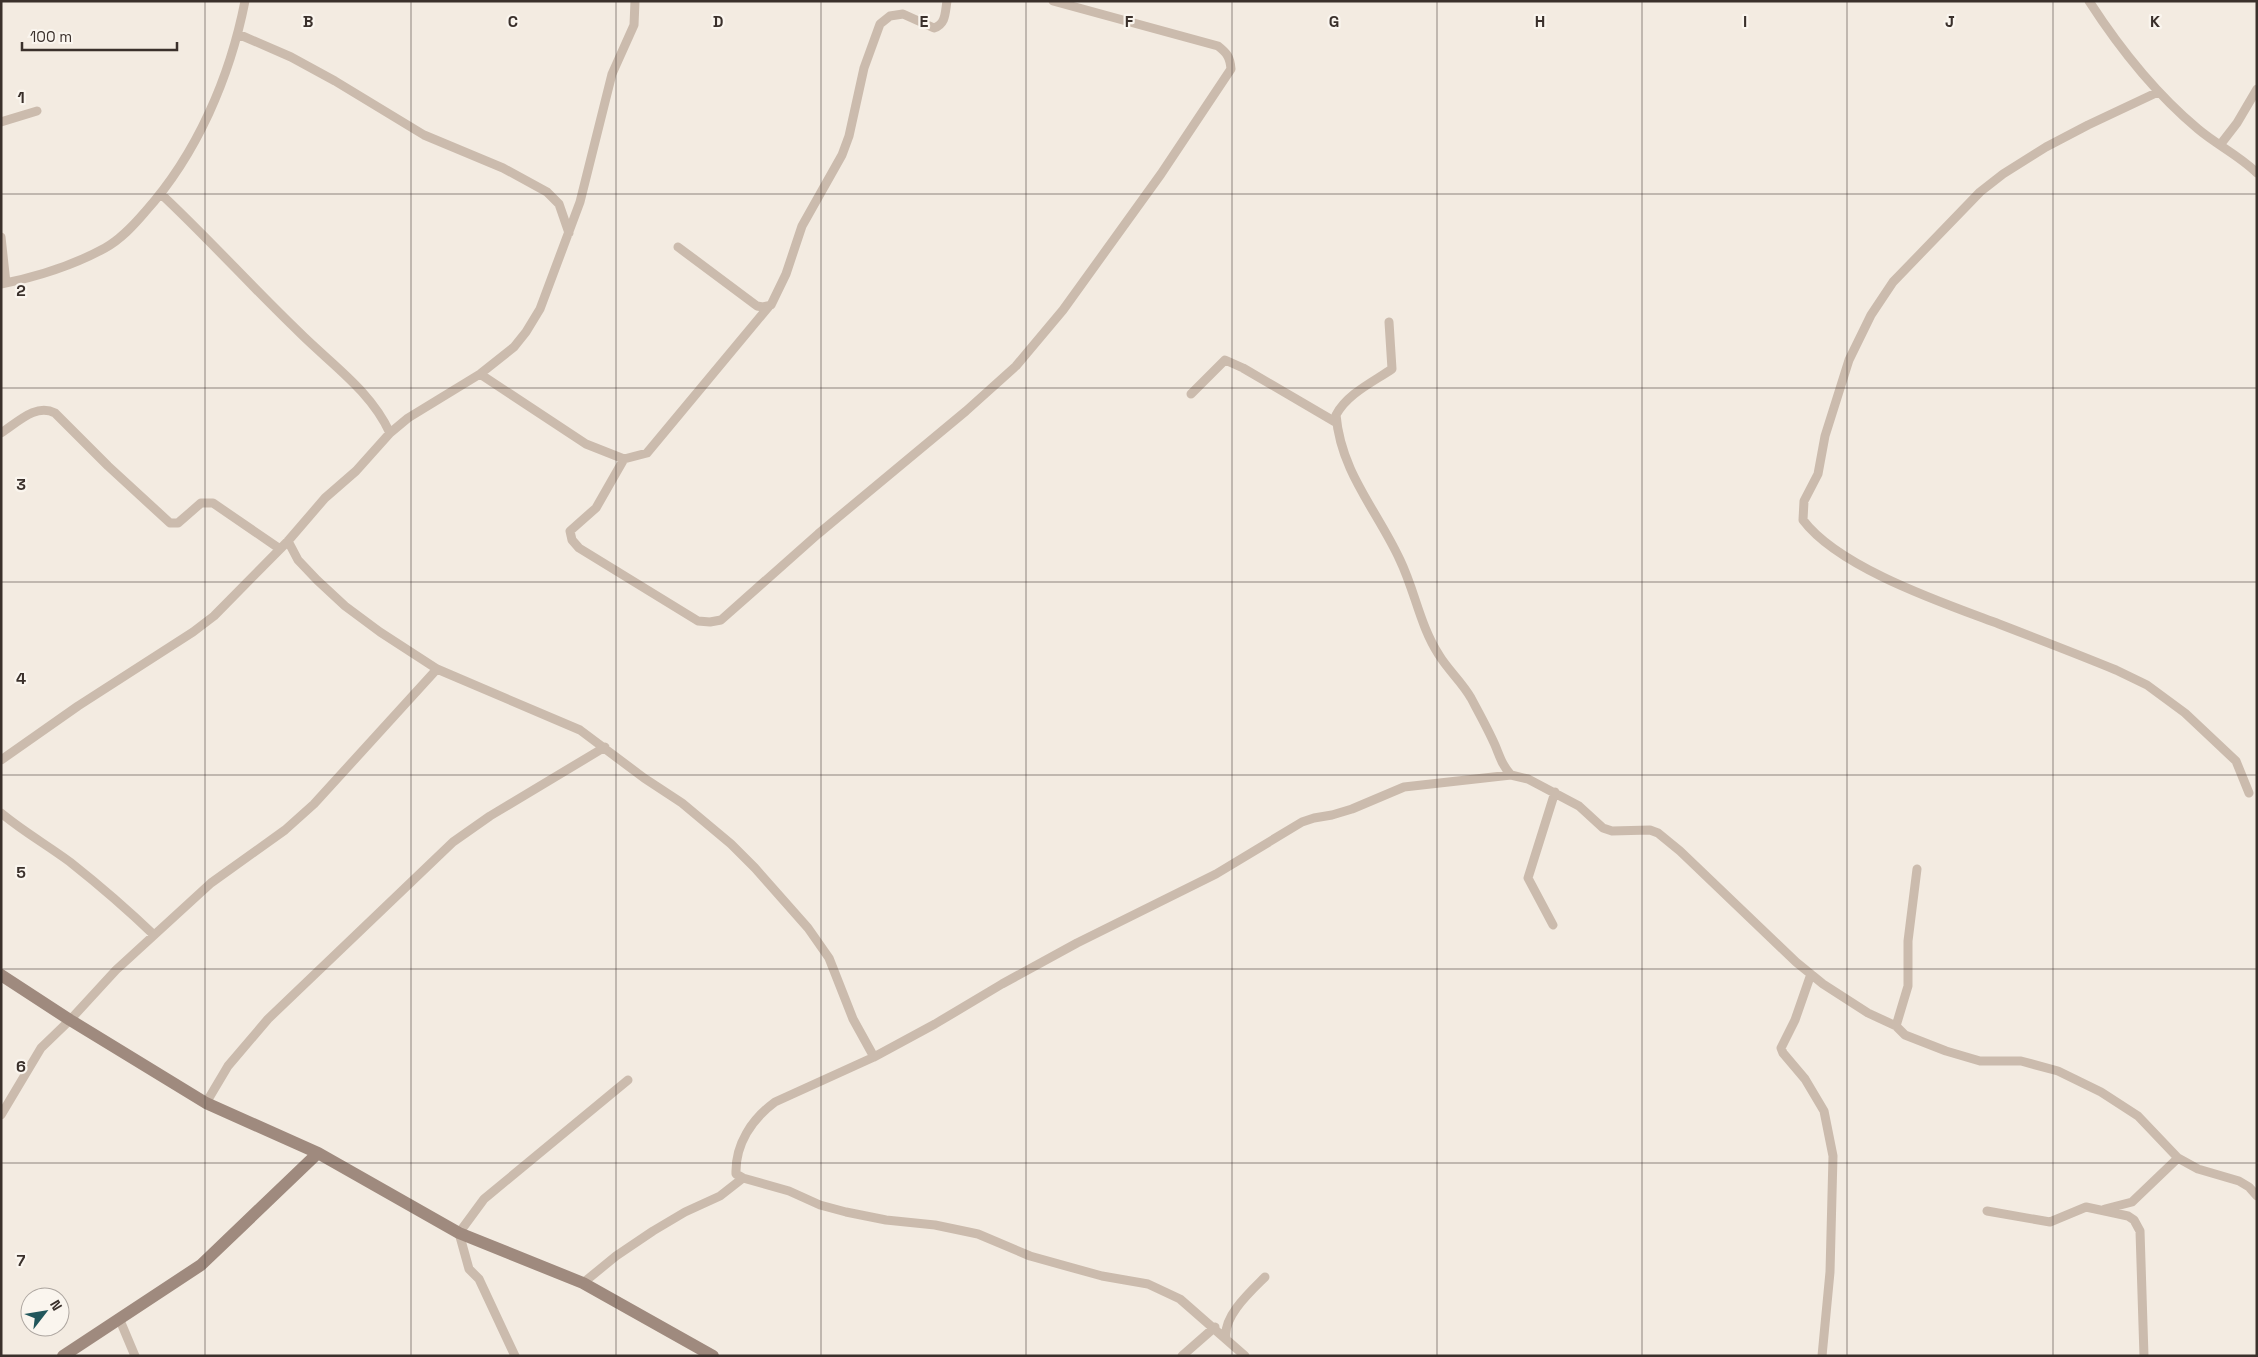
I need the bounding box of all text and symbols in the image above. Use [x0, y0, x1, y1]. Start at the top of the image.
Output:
text: B [303, 11, 313, 32]
text: C [508, 11, 518, 32]
text: D [713, 11, 723, 32]
text: E [920, 11, 929, 32]
text: F [1125, 11, 1134, 32]
text: G [1329, 11, 1339, 32]
text: H [1535, 11, 1545, 32]
text: I [1743, 11, 1747, 32]
text: J [1945, 11, 1955, 32]
text: K [2150, 11, 2160, 32]
scale bar [22, 20, 178, 52]
text: 100 m [30, 27, 72, 46]
text: 1 [17, 87, 25, 108]
text: 2 [16, 280, 26, 301]
text: 3 [16, 474, 26, 495]
text: 4 [16, 668, 26, 689]
text: 5 [16, 862, 26, 883]
text: 6 [16, 1056, 26, 1077]
text: 7 [17, 1250, 26, 1271]
north arrow [20, 1287, 70, 1337]
text: N [46, 1297, 66, 1314]

